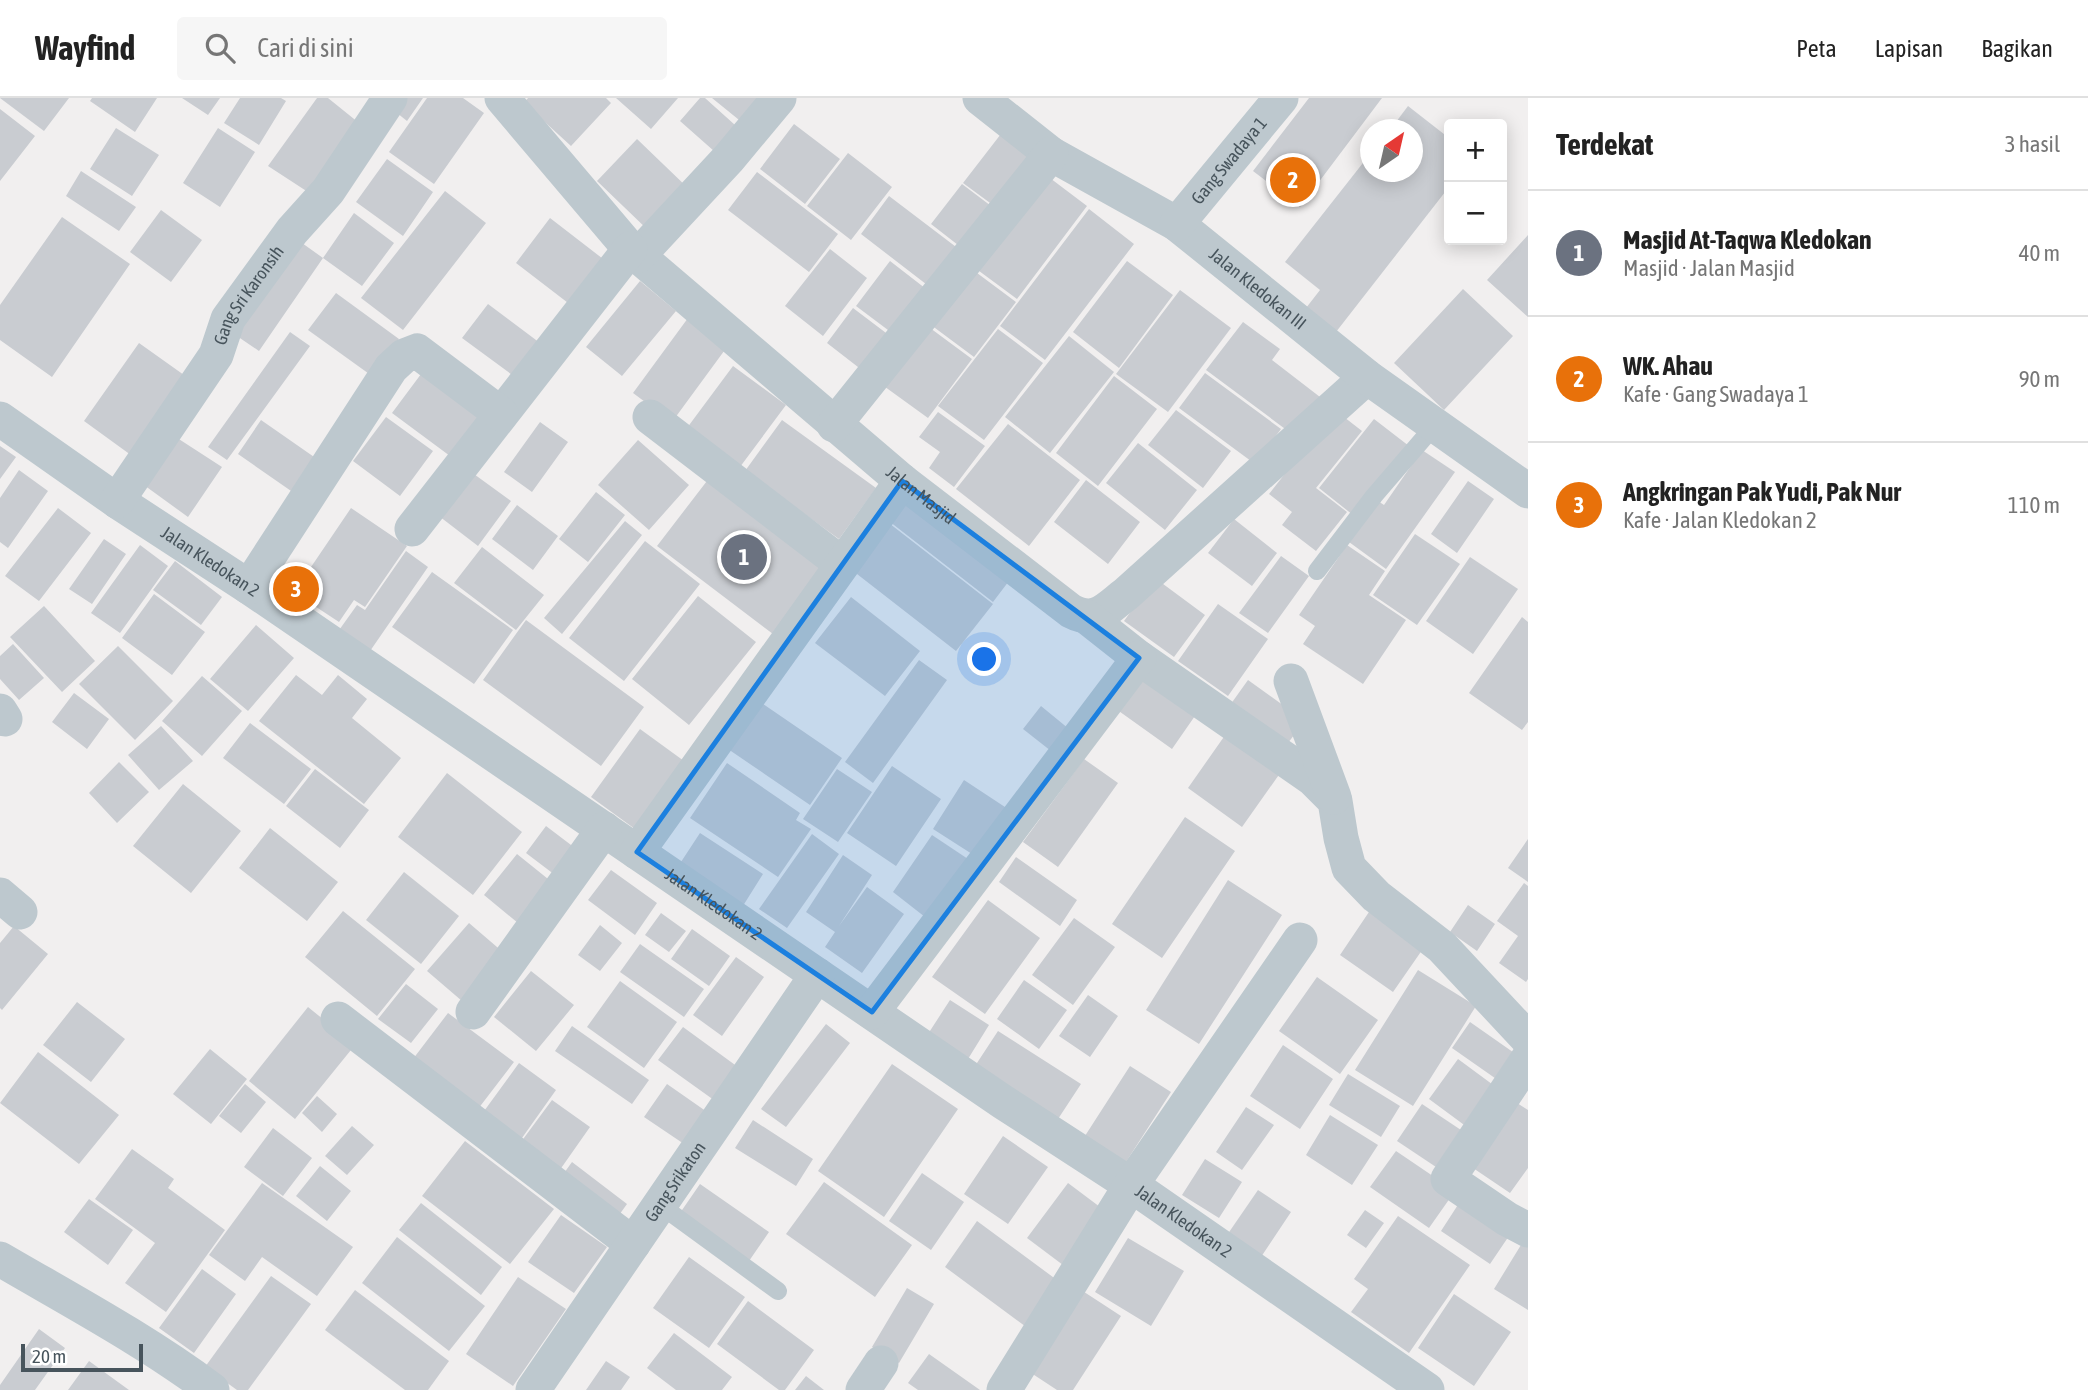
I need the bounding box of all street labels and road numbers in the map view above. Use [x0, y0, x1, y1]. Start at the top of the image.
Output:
street label: Gang Swadaya 1 [1187, 113, 1271, 208]
street label: Gang Sri Karonsih [209, 241, 288, 348]
street label: Jalan Kledokan III [1205, 243, 1311, 334]
street label: Jalan Masjid [882, 461, 960, 528]
street label: Jalan Kledokan 2 [157, 522, 264, 601]
street label: Jalan Kledokan 2 [661, 863, 766, 944]
street label: Gang Srikaton [640, 1138, 710, 1226]
street label: Jalan Kledokan 2 [1131, 1180, 1236, 1262]

